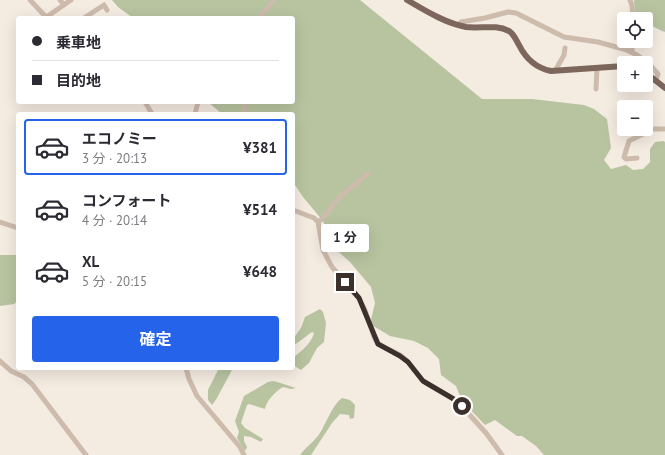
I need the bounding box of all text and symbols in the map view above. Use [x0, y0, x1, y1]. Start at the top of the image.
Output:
map controls [617, 12, 653, 136]
button: locate [617, 12, 653, 48]
text: 乗車地 [56, 33, 101, 52]
button: + [617, 56, 653, 92]
text: 目的地 [56, 71, 101, 90]
button: − [617, 100, 653, 136]
icon: car [34, 129, 70, 165]
text: エコノミー [82, 129, 157, 148]
text: ¥381 [243, 138, 277, 157]
text: 3 分 · 20:13 [82, 150, 147, 167]
icon: car [34, 191, 70, 227]
text: コンフォート [82, 191, 172, 210]
text: ¥514 [243, 200, 277, 219]
text: 4 分 · 20:14 [82, 212, 147, 229]
callout: 1 分 [321, 224, 369, 252]
text: 1 分 [333, 229, 357, 246]
text: XL [82, 252, 99, 271]
icon: car [34, 253, 70, 289]
text: ¥648 [243, 262, 277, 281]
text: 5 分 · 20:15 [82, 273, 147, 290]
route end [336, 273, 354, 291]
button: 確定 [32, 316, 279, 362]
route start [453, 397, 471, 415]

